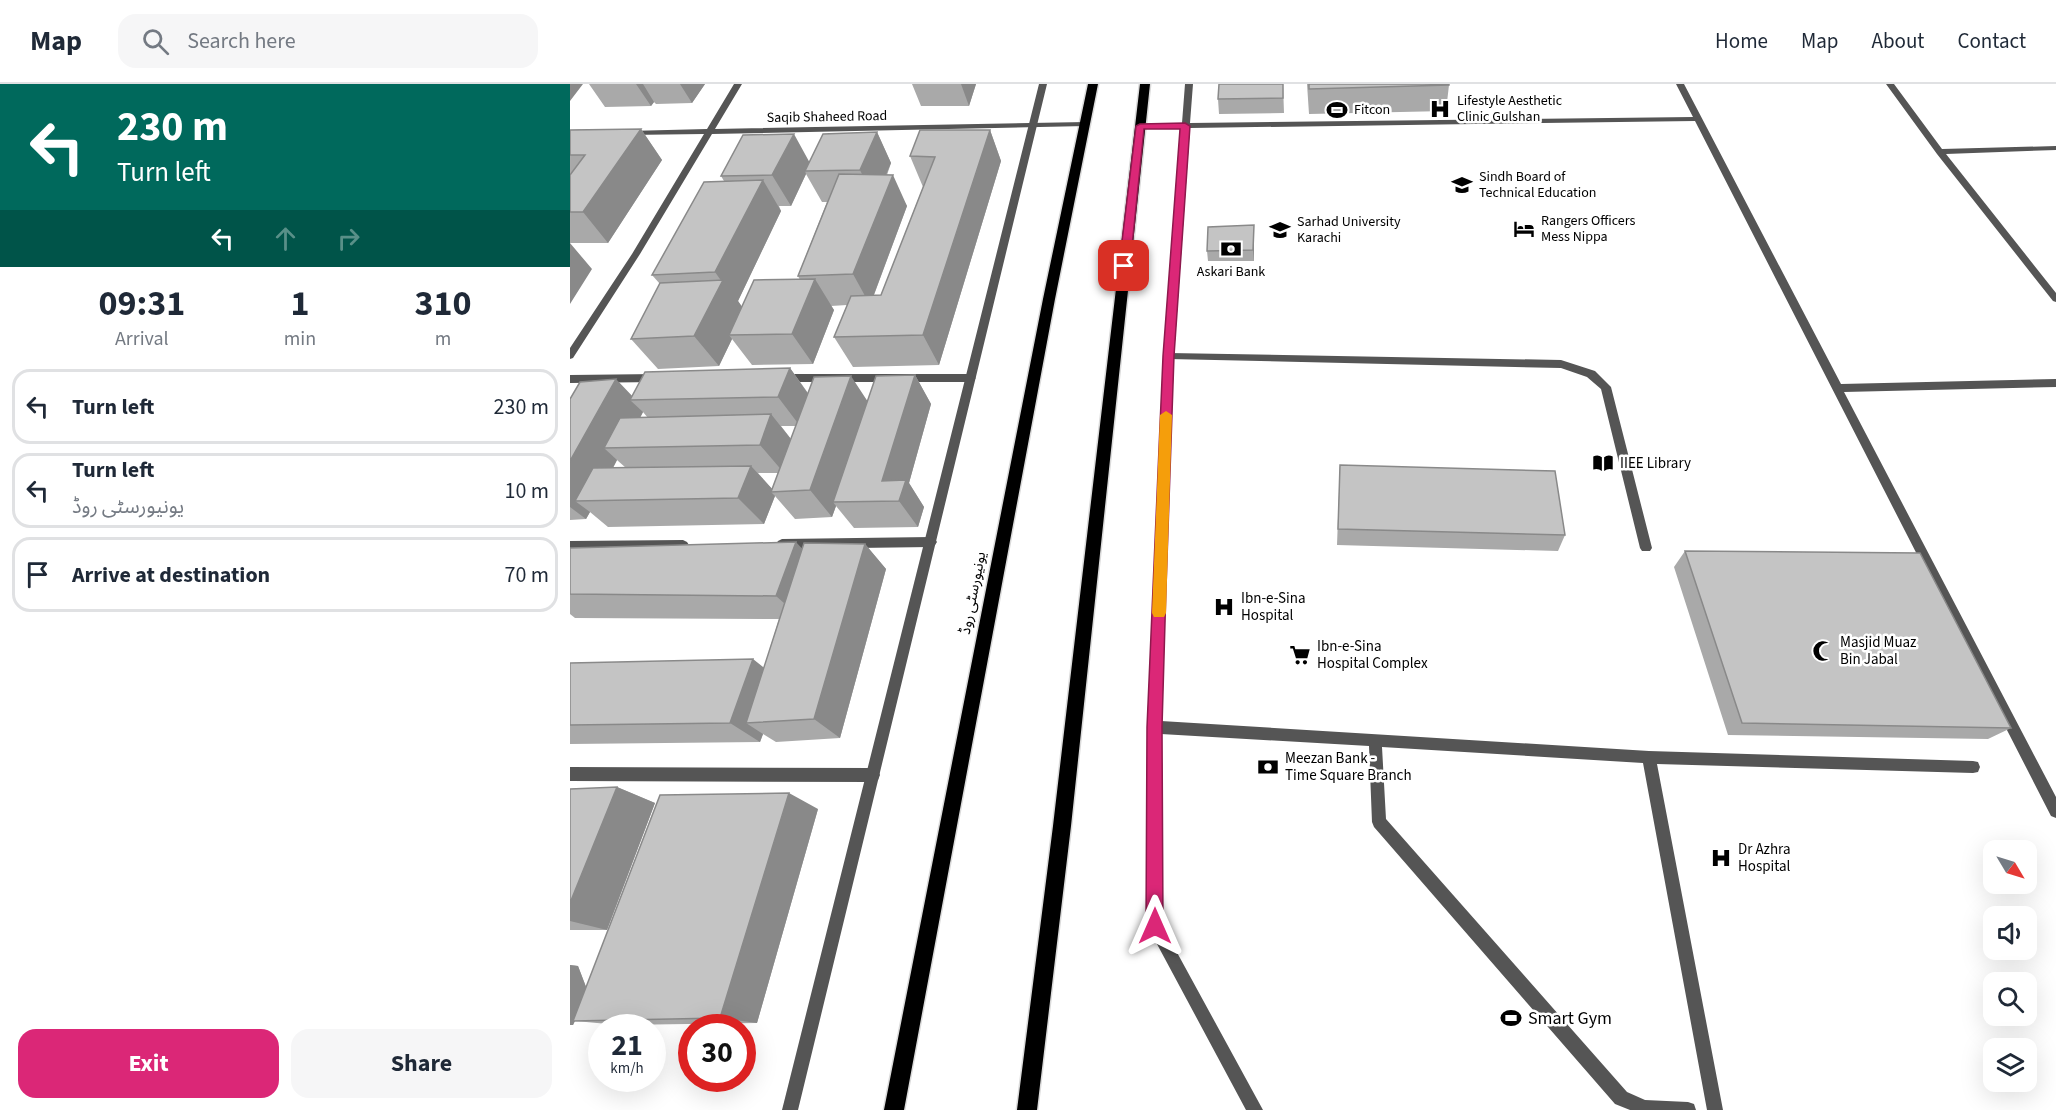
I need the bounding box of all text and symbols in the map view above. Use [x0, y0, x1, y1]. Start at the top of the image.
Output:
search box [118, 14, 538, 68]
text: Map [30, 21, 82, 61]
icon: search [139, 25, 172, 58]
text: Search here [187, 25, 296, 57]
text: Home [1715, 26, 1768, 56]
text: Map [1801, 26, 1839, 56]
text: About [1872, 26, 1924, 56]
text: Contact [1957, 26, 2026, 56]
place label: Lifestyle Aesthetic Clinic Gulshan [1457, 91, 1563, 127]
text: 230 m [117, 97, 228, 157]
hospital icon: Lifestyle Aesthetic Clinic Gulshan [1428, 97, 1452, 121]
sports icon: Fitcon [1325, 98, 1349, 122]
place label: Fitcon [1354, 100, 1390, 120]
street label: Saqib Shaheed Road [767, 106, 887, 128]
icon: left [18, 108, 96, 186]
text: Turn left [117, 153, 211, 192]
place label: Sindh Board of Technical Education [1479, 167, 1596, 203]
school or university icon: Sindh Board of Technical Education [1450, 173, 1474, 197]
place label: Rangers Officers Mess Nippa [1541, 211, 1636, 247]
place label: Sarhad University Karachi [1297, 212, 1401, 248]
hotel icon: Rangers Officers Mess Nippa [1512, 217, 1536, 241]
school or university icon: Sarhad University Karachi [1268, 218, 1292, 242]
icon: left [206, 222, 239, 255]
icon: ahead [269, 222, 302, 255]
icon: right [332, 222, 365, 255]
bank icon: Askari Bank [1219, 237, 1243, 261]
pin [1098, 240, 1149, 291]
icon: arrive [1107, 249, 1140, 282]
place label: Askari Bank [1197, 262, 1265, 282]
text: 09:31 [98, 278, 185, 329]
text: 1 [290, 278, 309, 329]
text: 310 [415, 278, 472, 329]
text: Arrival [115, 325, 169, 353]
text: min [284, 325, 316, 353]
text: m [435, 325, 451, 353]
icon: left [21, 390, 54, 423]
text: Turn left [72, 391, 154, 423]
text: 230 m [494, 391, 549, 423]
library icon: IIEE Library [1591, 451, 1615, 475]
place label: IIEE Library [1620, 453, 1691, 474]
text: Turn left [72, 454, 154, 486]
icon: left [21, 474, 54, 507]
text: 10 m [504, 475, 549, 507]
text: یونیورسٹی روڈ [72, 493, 184, 521]
street label: یونیورسٹی روڈ [955, 550, 991, 636]
icon: arrive [21, 558, 54, 591]
text: Arrive at destination [72, 559, 270, 591]
text: 70 m [504, 559, 549, 591]
place label: Ibn-e-Sina Hospital [1241, 588, 1306, 626]
hospital icon: Ibn-e-Sina Hospital [1212, 595, 1236, 619]
place label: Masjid Muaz Bin Jabal [1840, 632, 1916, 670]
place label: Ibn-e-Sina Hospital Complex [1317, 636, 1428, 674]
mosque icon: Masjid Muaz Bin Jabal [1811, 639, 1835, 663]
supermarket icon: Ibn-e-Sina Hospital Complex [1288, 643, 1312, 667]
place label: Meezan Bank - Time Square Branch [1285, 748, 1412, 786]
bank icon: Meezan Bank - Time Square Branch [1256, 755, 1280, 779]
place label: Dr Azhra Hospital [1738, 839, 1791, 877]
north arrow [1983, 840, 2037, 894]
map controls [1983, 840, 2037, 1092]
hospital icon: Dr Azhra Hospital [1709, 846, 1733, 870]
position arrow [1123, 894, 1187, 958]
button: sound [1983, 906, 2037, 960]
button: search [1983, 972, 2037, 1026]
sports icon: Smart Gym [1499, 1006, 1523, 1030]
place label: Smart Gym [1528, 1006, 1612, 1031]
speed limit sign: 30 [678, 1014, 756, 1092]
text: 21 [611, 1024, 643, 1067]
button: Exit [18, 1029, 279, 1098]
button: Share [291, 1029, 552, 1098]
button: layers [1983, 1038, 2037, 1092]
text: km/h [610, 1058, 644, 1079]

